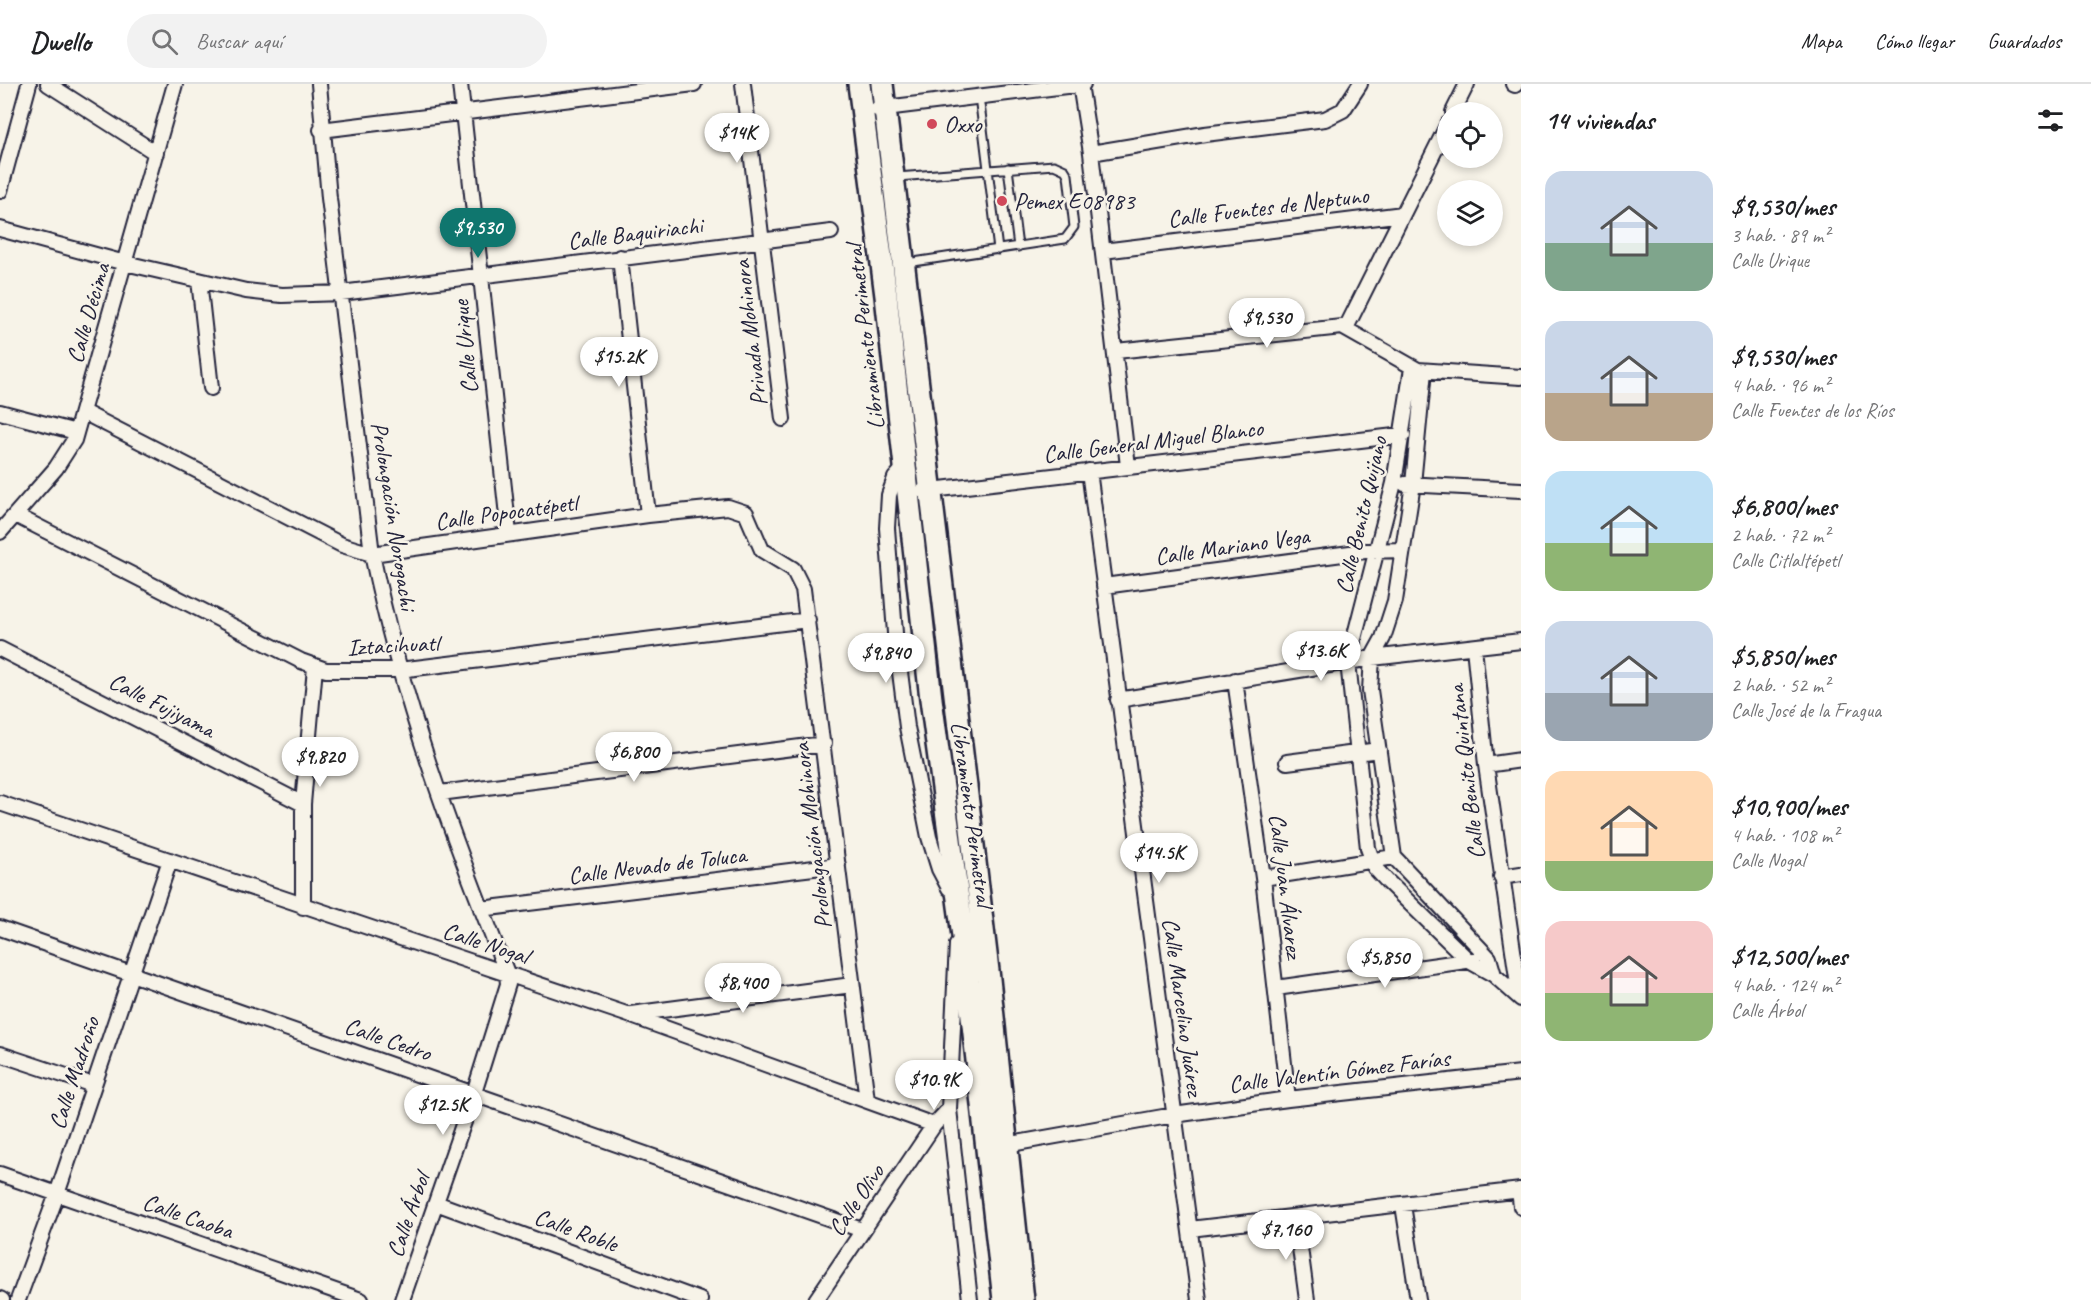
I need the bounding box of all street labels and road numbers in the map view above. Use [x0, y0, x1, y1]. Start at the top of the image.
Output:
street label: Calle Fuentes de Neptuno [1166, 180, 1372, 234]
street label: Calle Baquiriachi [566, 210, 707, 256]
street label: Libramiento Perimetral [838, 239, 891, 431]
street label: Privada Mohinora [726, 257, 774, 408]
street label: Calle Décima [59, 258, 117, 366]
street label: Calle Urique [445, 297, 485, 395]
street label: Calle General Miguel Blanco [1041, 412, 1266, 469]
street label: Prolongación Norogachi [364, 420, 424, 615]
street label: Calle Benito Quijano [1328, 432, 1394, 596]
street label: Calle Popocatépetl [433, 487, 583, 537]
street label: Calle Mariano Vega [1153, 520, 1312, 572]
street label: Iztacihuatl [346, 627, 444, 662]
street label: Calle Fujiyama [104, 666, 222, 745]
street label: Calle Benito Quintana [1440, 681, 1492, 861]
street label: Libramiento Perimetral [944, 720, 1000, 912]
street label: Prolongación Mohinora [786, 740, 838, 931]
street label: Calle Juan Álvarez [1262, 812, 1310, 962]
street label: Calle Nevado de Toluca [566, 839, 750, 891]
street label: Calle Nogal [439, 915, 537, 972]
street label: Calle Marcelino Juárez [1156, 916, 1211, 1100]
street label: Calle Cedro [341, 1010, 437, 1068]
street label: Calle Madroño [42, 1012, 107, 1133]
street label: Calle Valentín Gómez Farías [1227, 1042, 1454, 1099]
street label: Calle Olivo [821, 1157, 892, 1242]
street label: Calle Árbol [380, 1165, 438, 1261]
street label: Calle Caoba [139, 1187, 238, 1246]
street label: Calle Roble [530, 1201, 624, 1260]

